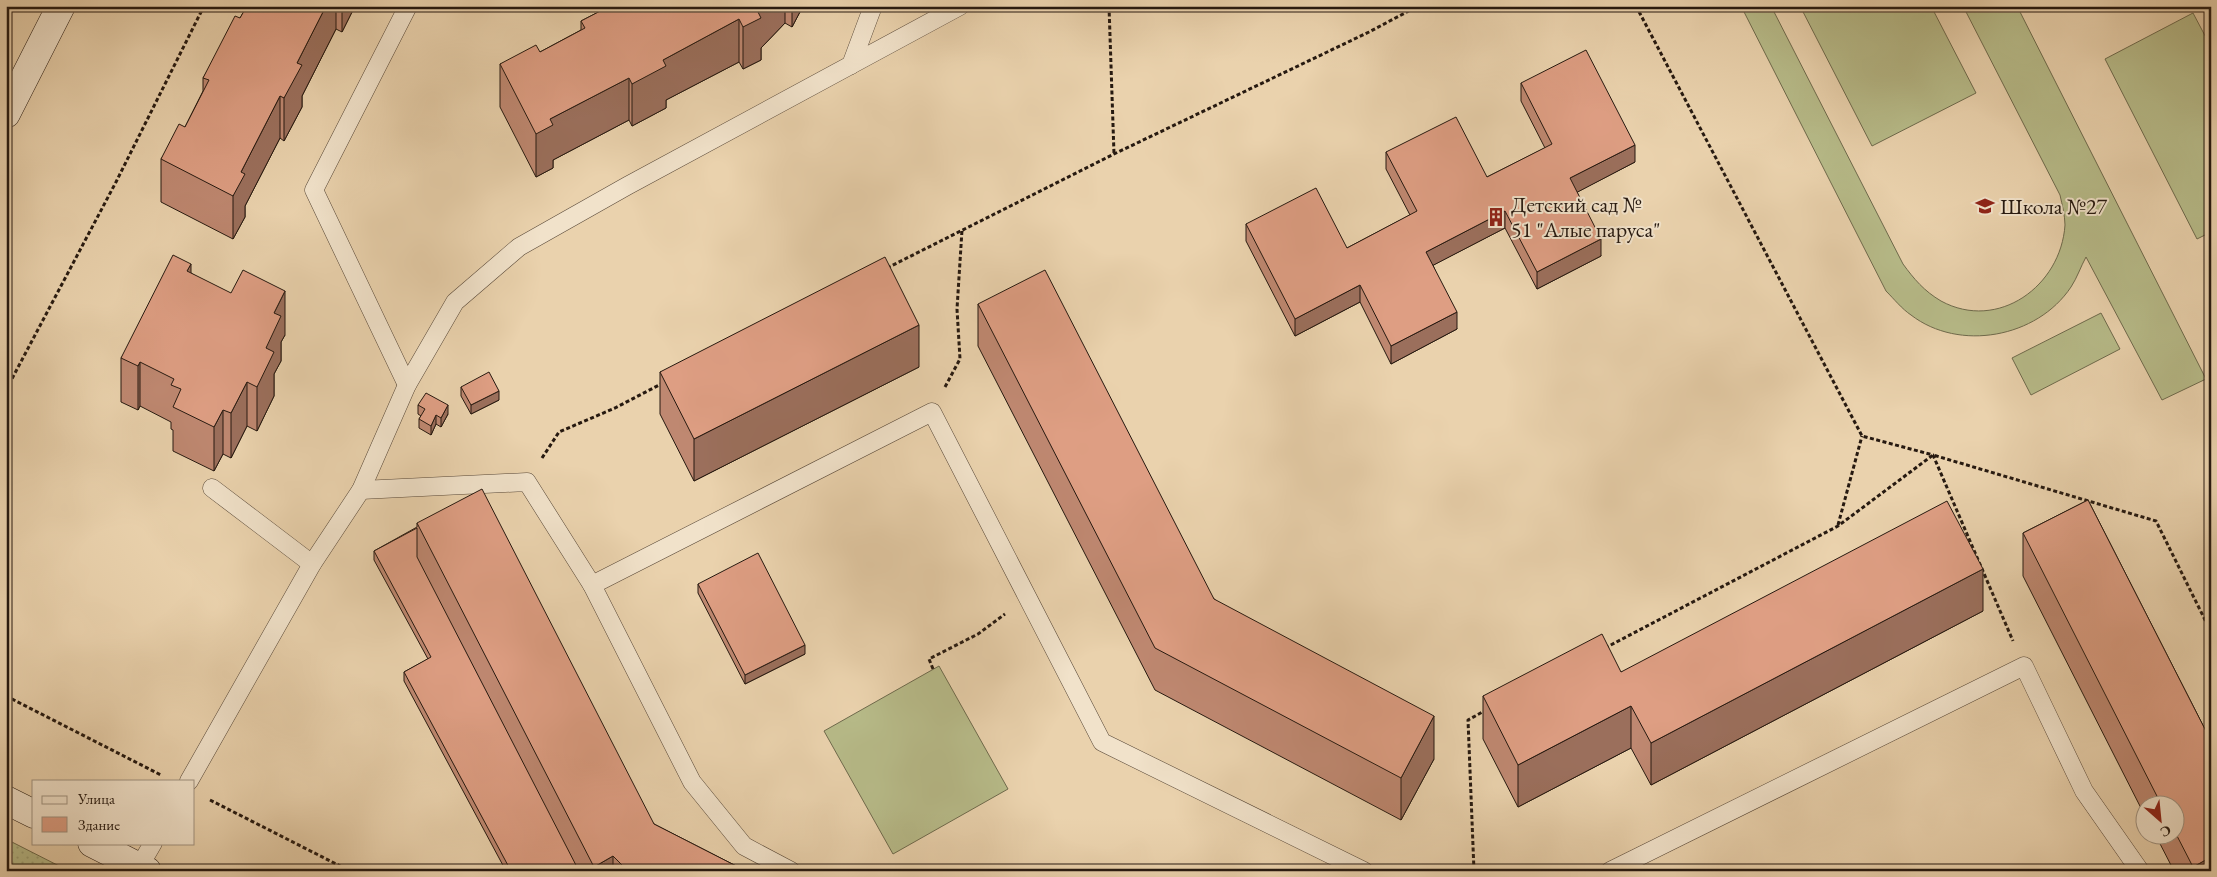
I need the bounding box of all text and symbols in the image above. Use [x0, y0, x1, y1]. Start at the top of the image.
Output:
place label: Детский сад № 51 "Алые паруса" [1511, 190, 1660, 244]
place label: Школа №27 [2000, 192, 2108, 221]
school or university icon: Школа №27 [1974, 195, 1996, 217]
building icon: Детский сад № 51 "Алые паруса" [1485, 206, 1507, 228]
legend [32, 780, 195, 844]
text: Улица [77, 789, 115, 808]
north arrow [2134, 794, 2184, 844]
text: Здание [78, 815, 120, 834]
text: С [2157, 821, 2174, 842]

